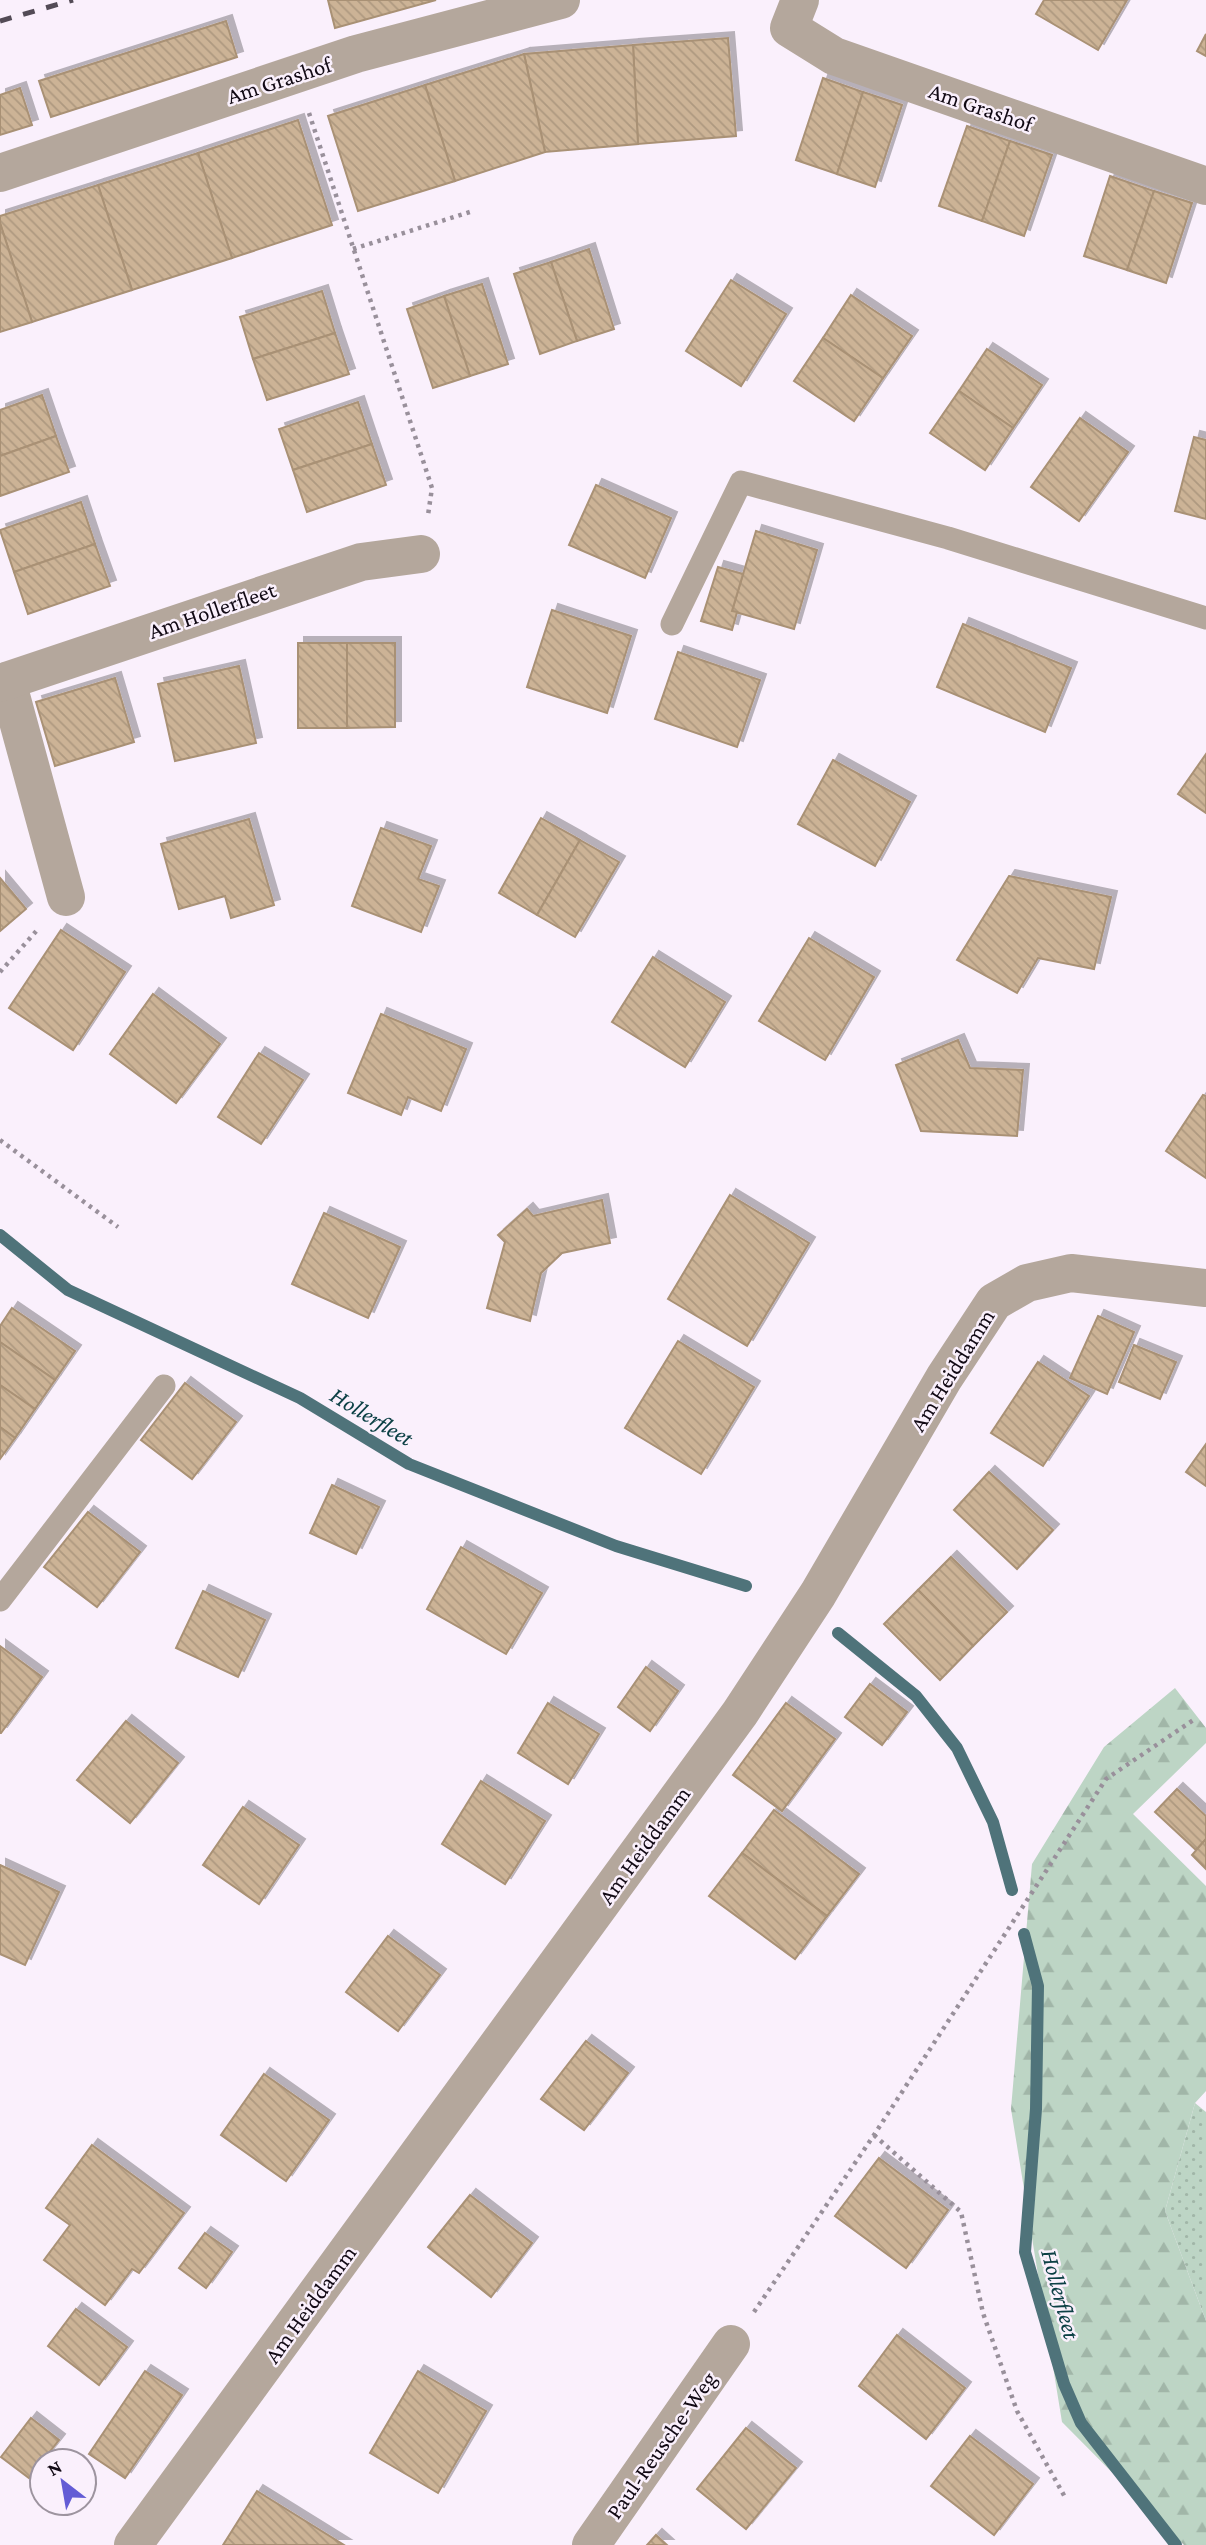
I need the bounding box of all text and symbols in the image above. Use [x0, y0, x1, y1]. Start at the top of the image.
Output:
street label: Am Grashof [223, 51, 336, 109]
street label: Am Grashof [926, 77, 1038, 137]
street label: Am Hollerfleet [145, 576, 279, 644]
street label: Am Heiddamm [904, 1304, 1000, 1436]
water label: Hollerfleet [326, 1381, 419, 1452]
street label: Am Heiddamm [593, 1781, 695, 1909]
street label: Am Heiddamm [259, 2240, 361, 2368]
water label: Hollerfleet [1036, 2246, 1086, 2343]
street label: Paul-Reusche-Weg [601, 2366, 721, 2524]
north arrow [28, 2447, 98, 2517]
text: N [44, 2455, 66, 2480]

